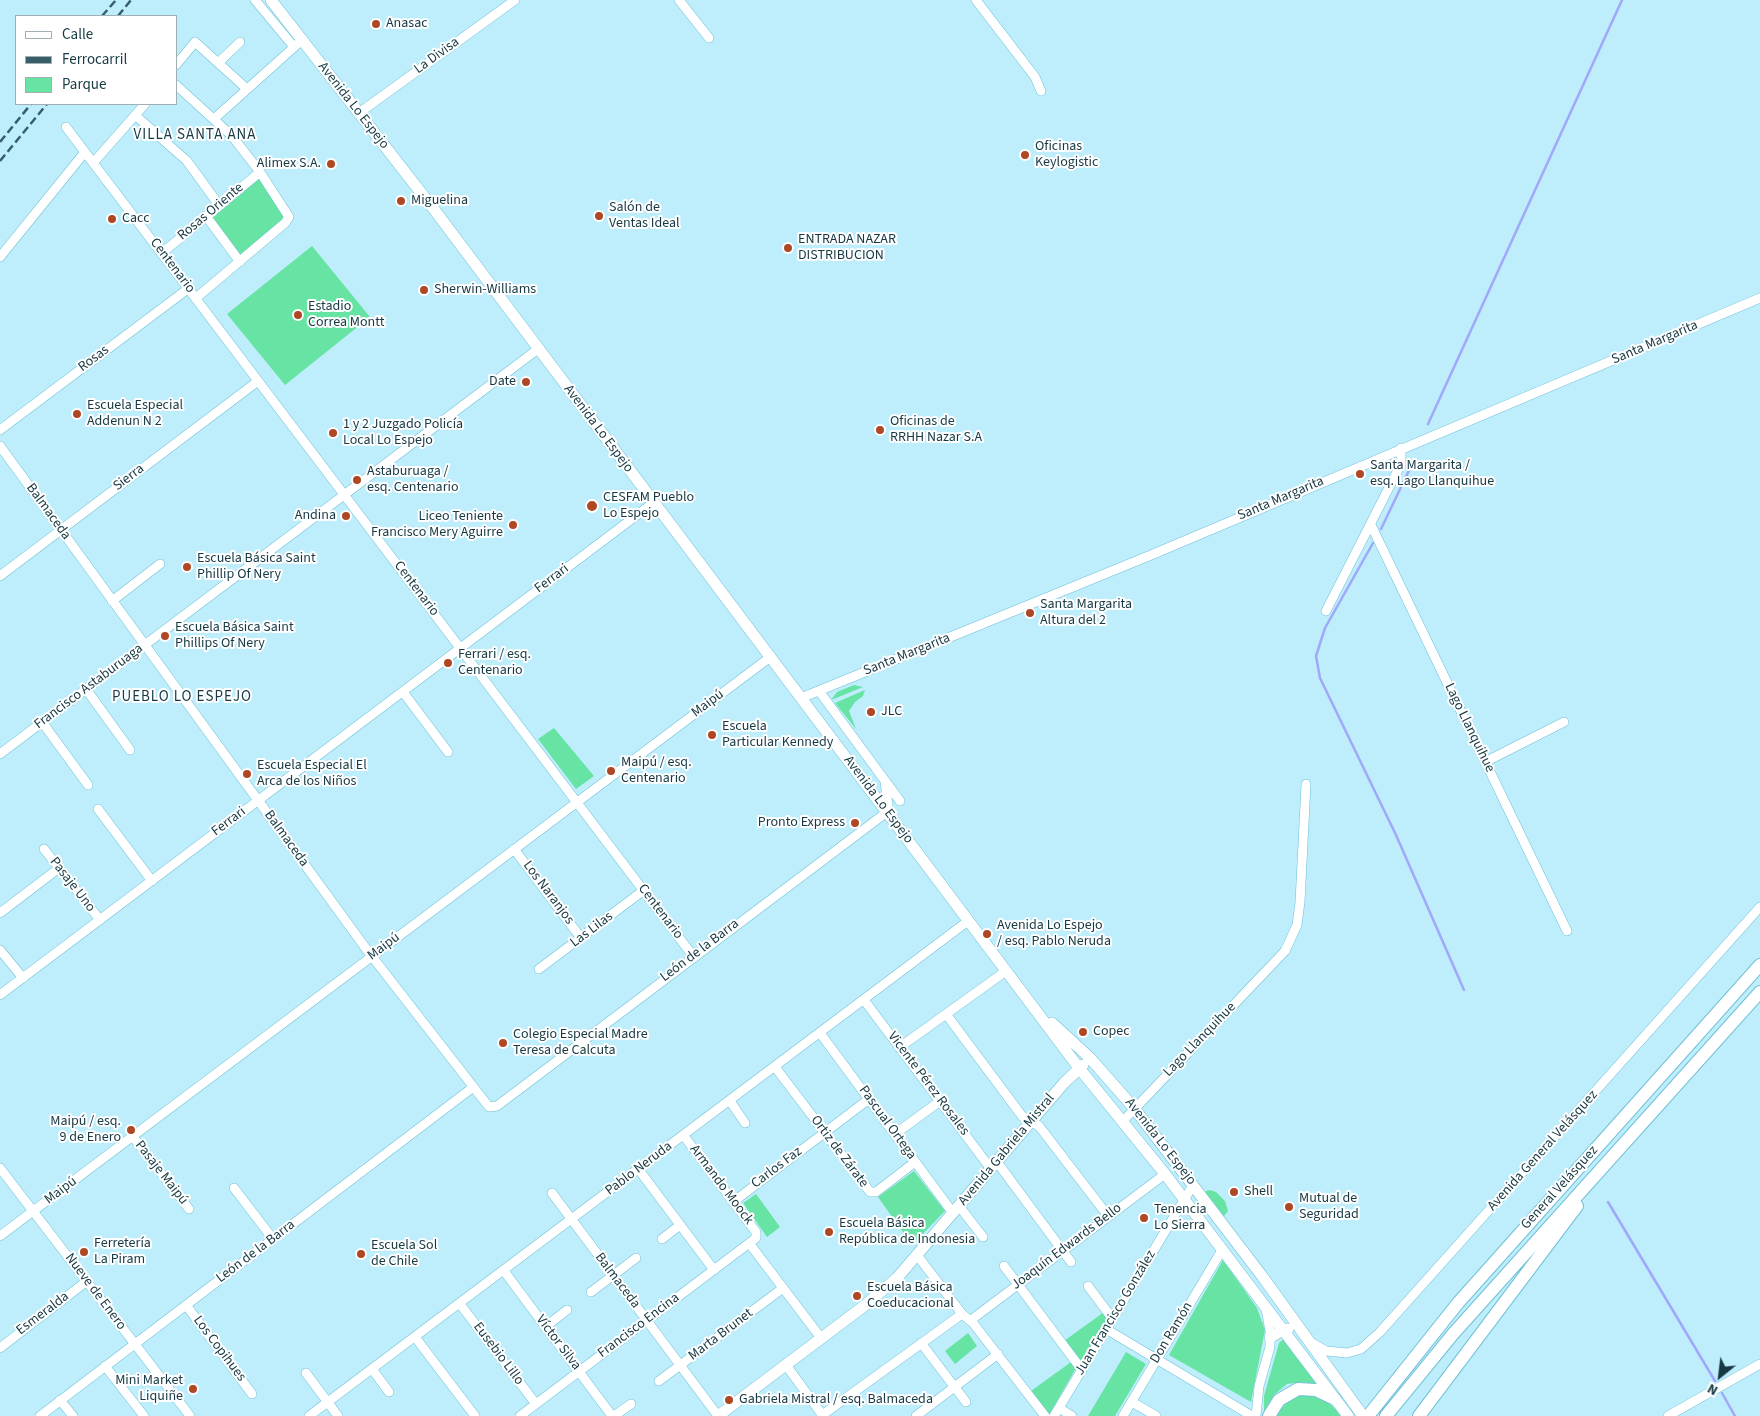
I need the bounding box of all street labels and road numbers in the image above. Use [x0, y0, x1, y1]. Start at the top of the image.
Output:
street label: La Divisa [411, 34, 463, 78]
street label: Avenida Lo Espejo [314, 59, 392, 153]
street label: Rosas Oriente [175, 180, 247, 244]
street label: Centenario [146, 235, 198, 297]
street label: Santa Margarita [1609, 317, 1701, 369]
street label: Rosas [75, 342, 113, 376]
street label: Avenida Lo Espejo [559, 382, 637, 476]
street label: Sierra [110, 461, 148, 495]
street label: Santa Margarita [1235, 473, 1327, 525]
street label: Balmaceda [22, 481, 74, 543]
street label: Centenario [390, 558, 442, 620]
street label: Ferrari [532, 561, 572, 597]
street label: Santa Margarita [861, 630, 953, 680]
street label: Francisco Astaburuaga [31, 641, 147, 733]
street label: Lago Llanquihue [1440, 681, 1498, 775]
street label: Maipú [689, 686, 727, 722]
street label: Avenida Lo Espejo [839, 753, 917, 847]
street label: Ferrari [209, 804, 249, 840]
street label: Balmaceda [260, 808, 312, 870]
street label: Pasaje Uno [45, 854, 99, 916]
street label: Los Naranjos [519, 858, 577, 928]
street label: Centenario [634, 881, 686, 943]
street label: Las Lilas [567, 908, 617, 952]
street label: León de la Barra [657, 916, 743, 986]
street label: Maipú [365, 929, 403, 965]
street label: Lago Llanquihue [1160, 999, 1240, 1081]
street label: Vicente Pérez Rosales [884, 1029, 972, 1139]
street label: Pascual Ortega [855, 1083, 919, 1163]
street label: Avenida General Velásquez [1484, 1087, 1602, 1215]
street label: Avenida Gabriela Mistral [955, 1091, 1059, 1209]
street label: Avenida Lo Espejo [1121, 1095, 1199, 1189]
street label: Ortiz de Zárate [806, 1113, 872, 1191]
street label: Pasaje Maipú [131, 1138, 191, 1208]
street label: Pablo Neruda [602, 1138, 676, 1200]
street label: Armando Moock [686, 1142, 756, 1228]
street label: Carlos Faz [748, 1143, 806, 1193]
street label: General Velásquez [1518, 1143, 1602, 1233]
street label: Maipú [42, 1173, 80, 1209]
street label: Joaquín Edwards Bello [1009, 1200, 1125, 1294]
street label: León de la Barra [213, 1217, 299, 1287]
street label: Juan Francisco González [1072, 1247, 1160, 1379]
street label: Nueve de Enero [61, 1250, 129, 1334]
street label: Balmaceda [591, 1250, 643, 1312]
street label: Esmeralda [13, 1289, 73, 1339]
street label: Francisco Encina [595, 1290, 683, 1362]
street label: Don Ramón [1147, 1299, 1197, 1367]
street label: Marta Brunet [685, 1305, 757, 1365]
street label: Víctor Silva [532, 1312, 584, 1374]
street label: Los Copihues [189, 1313, 249, 1385]
street label: Eusebio Lillo [469, 1319, 527, 1389]

